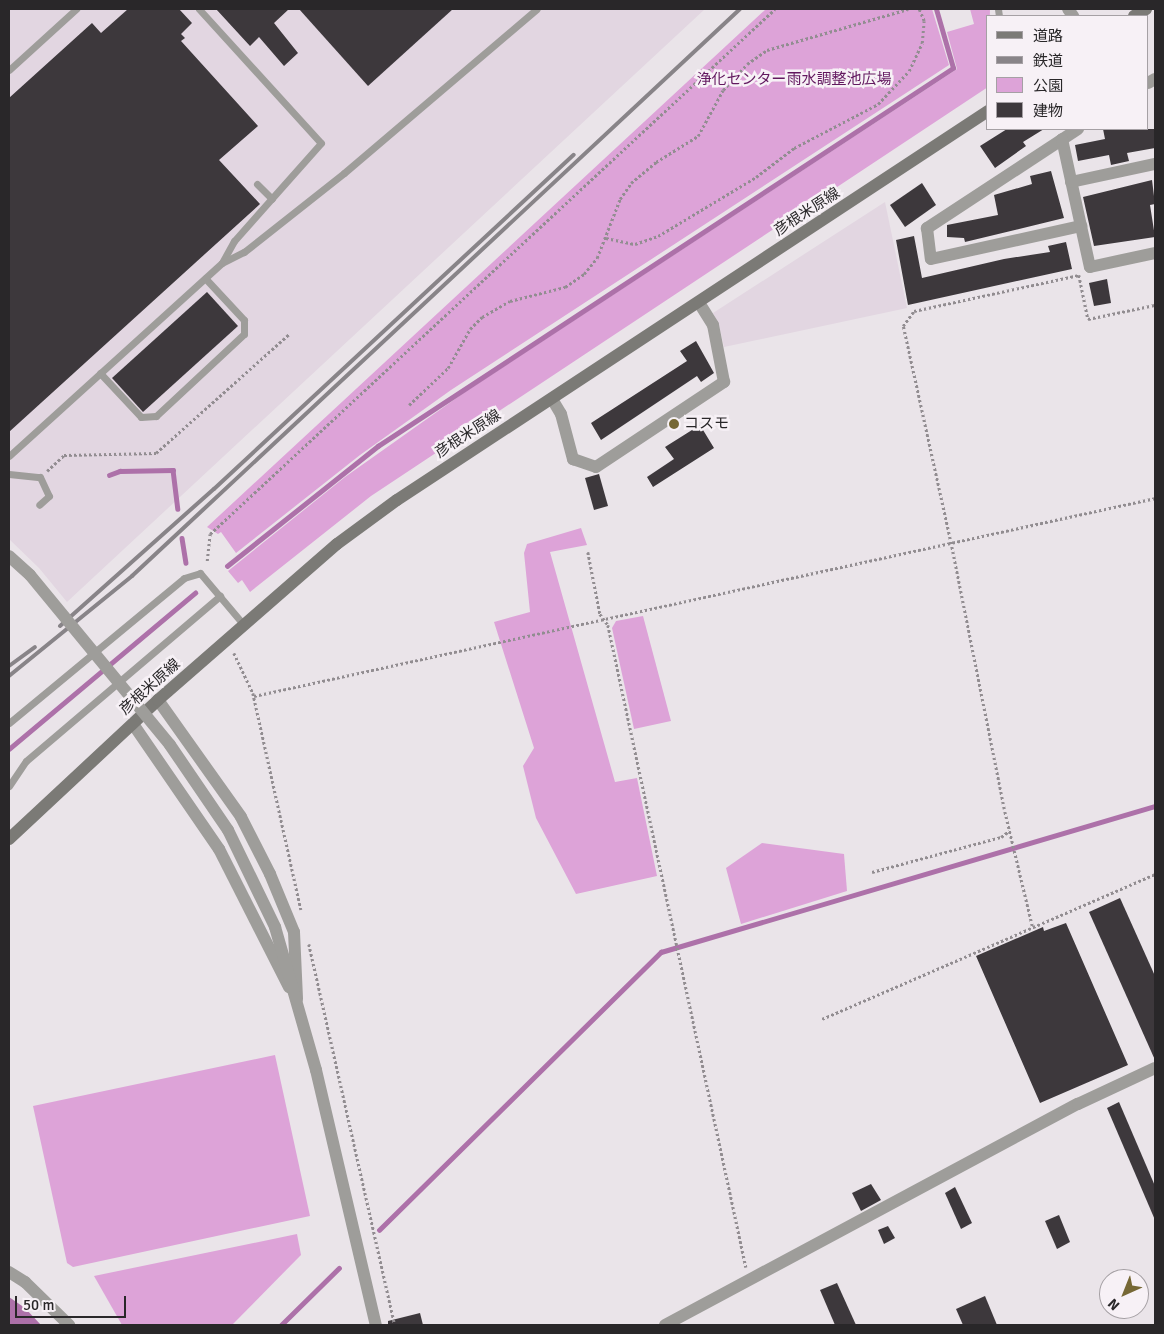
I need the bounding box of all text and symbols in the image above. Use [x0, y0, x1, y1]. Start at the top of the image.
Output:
legend [986, 15, 1149, 130]
text: 道路 [1033, 27, 1063, 45]
text: 鉄道 [1033, 52, 1063, 70]
park label: 浄化センター雨水調整池広場 [697, 71, 891, 89]
text: 公園 [1033, 77, 1063, 95]
text: 建物 [1033, 102, 1063, 120]
street label: 彦根米原線 [771, 184, 843, 240]
street label: 彦根米原線 [432, 406, 504, 462]
place label: コスモ [684, 415, 729, 433]
marker: コスモ [668, 418, 680, 430]
street label: 彦根米原線 [116, 655, 184, 719]
north arrow [1099, 1269, 1149, 1319]
scale bar [18, 1286, 129, 1318]
text: N [1105, 1295, 1123, 1314]
text: 50 m [23, 1296, 54, 1314]

